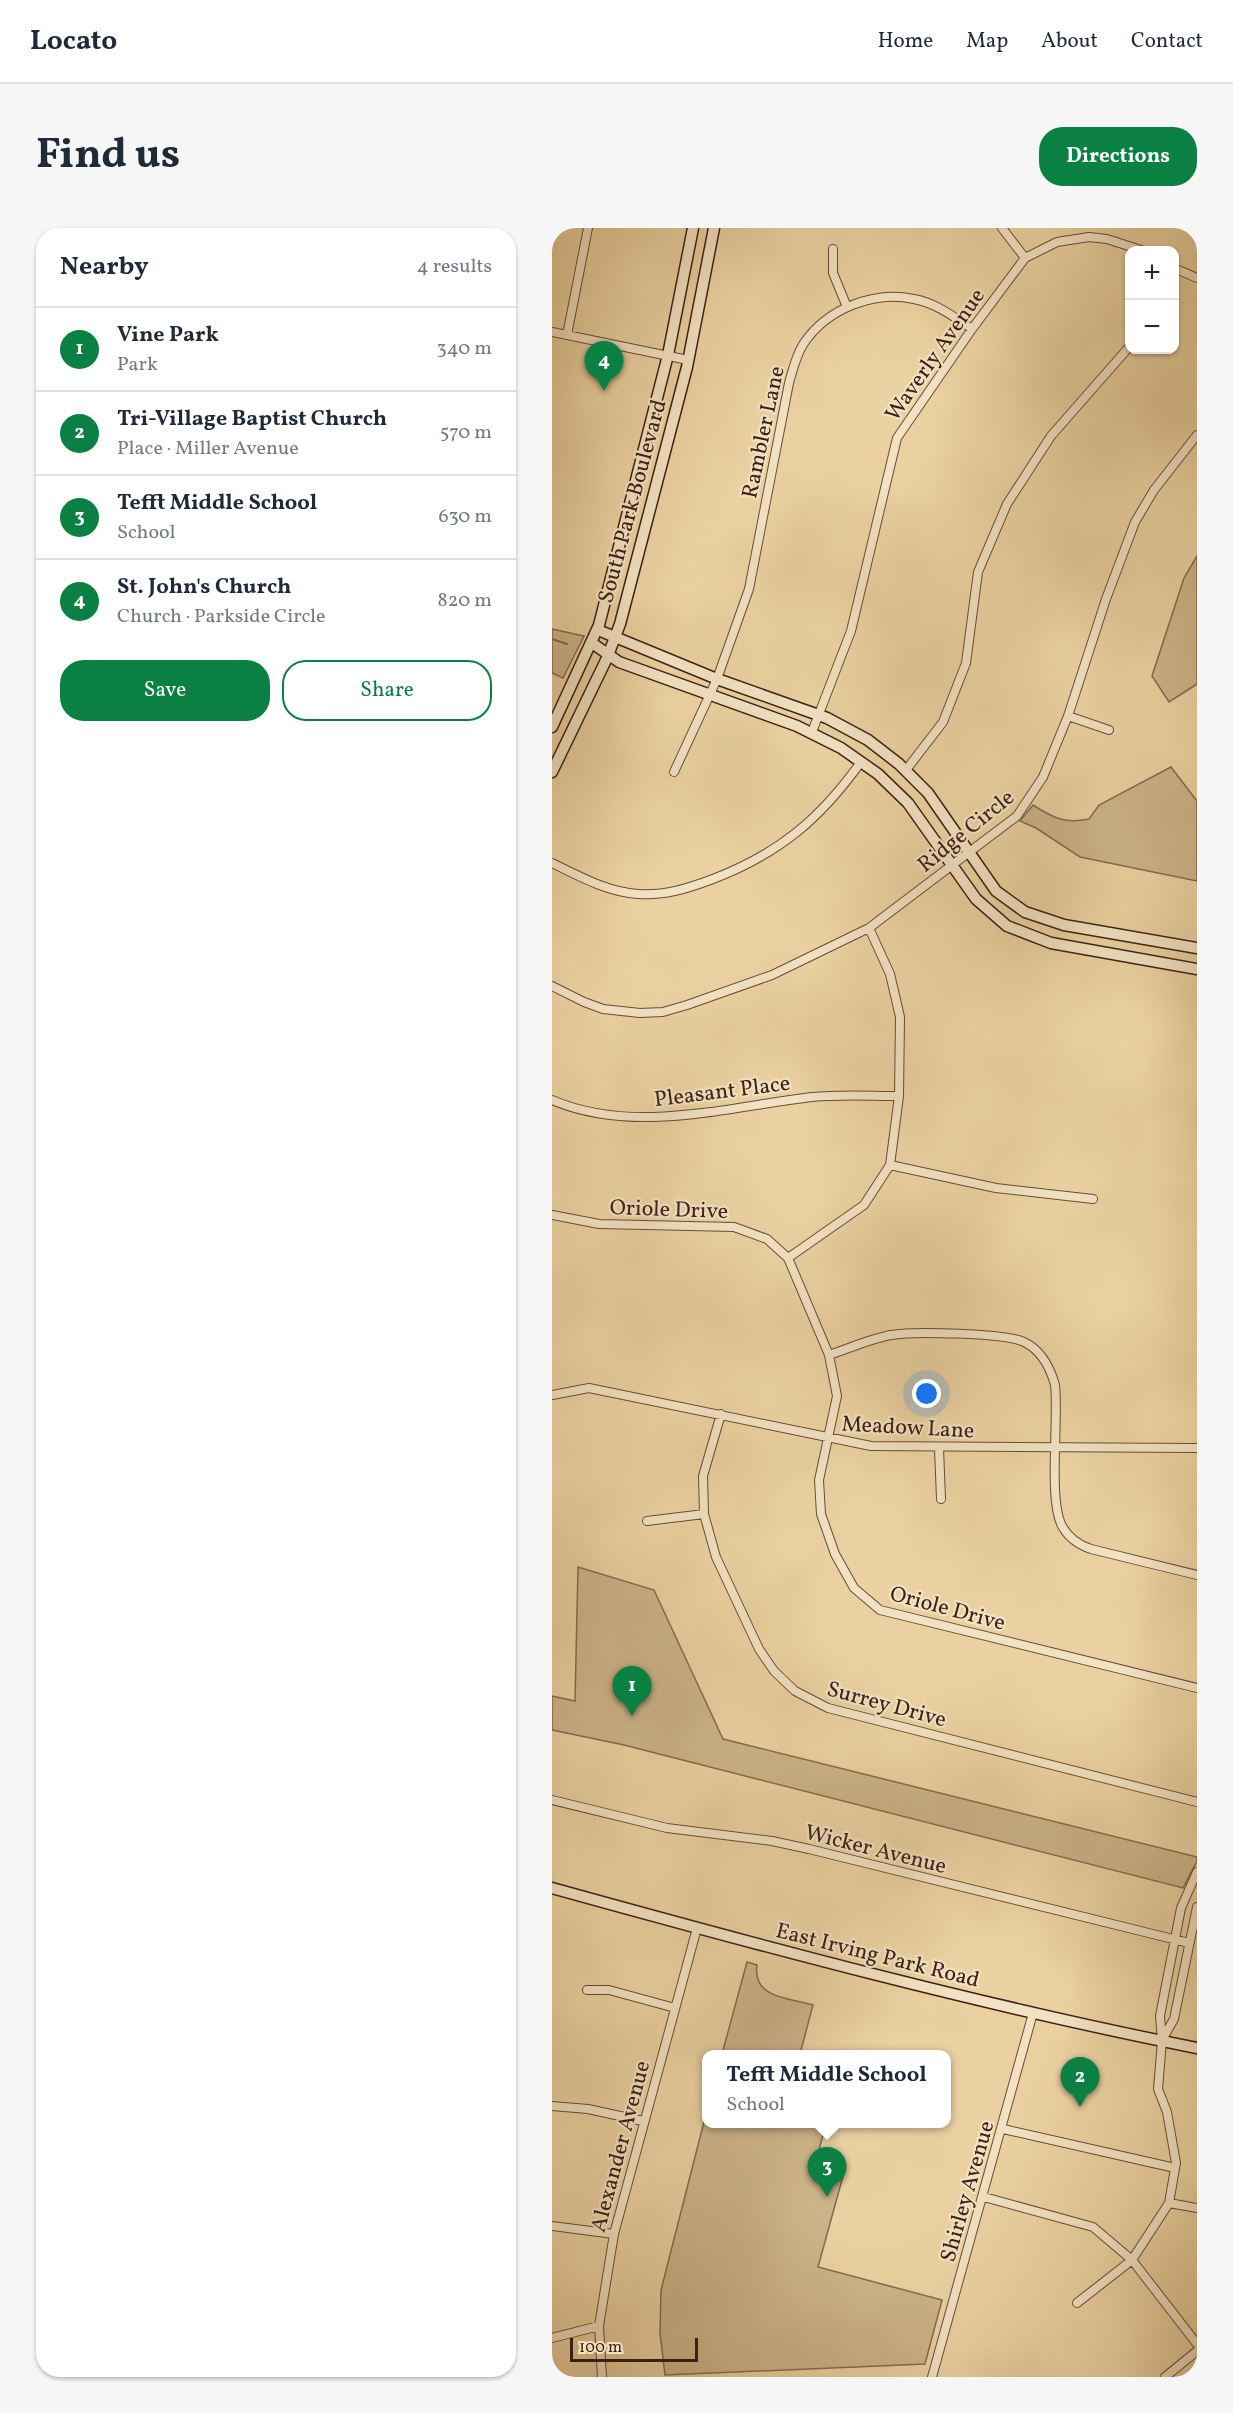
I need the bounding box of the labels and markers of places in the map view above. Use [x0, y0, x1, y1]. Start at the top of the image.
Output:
pin: 4 [584, 342, 624, 391]
pin: 1 [612, 1666, 652, 1716]
pin: 2 [1060, 2058, 1100, 2107]
pin: 3 [808, 2148, 846, 2197]

